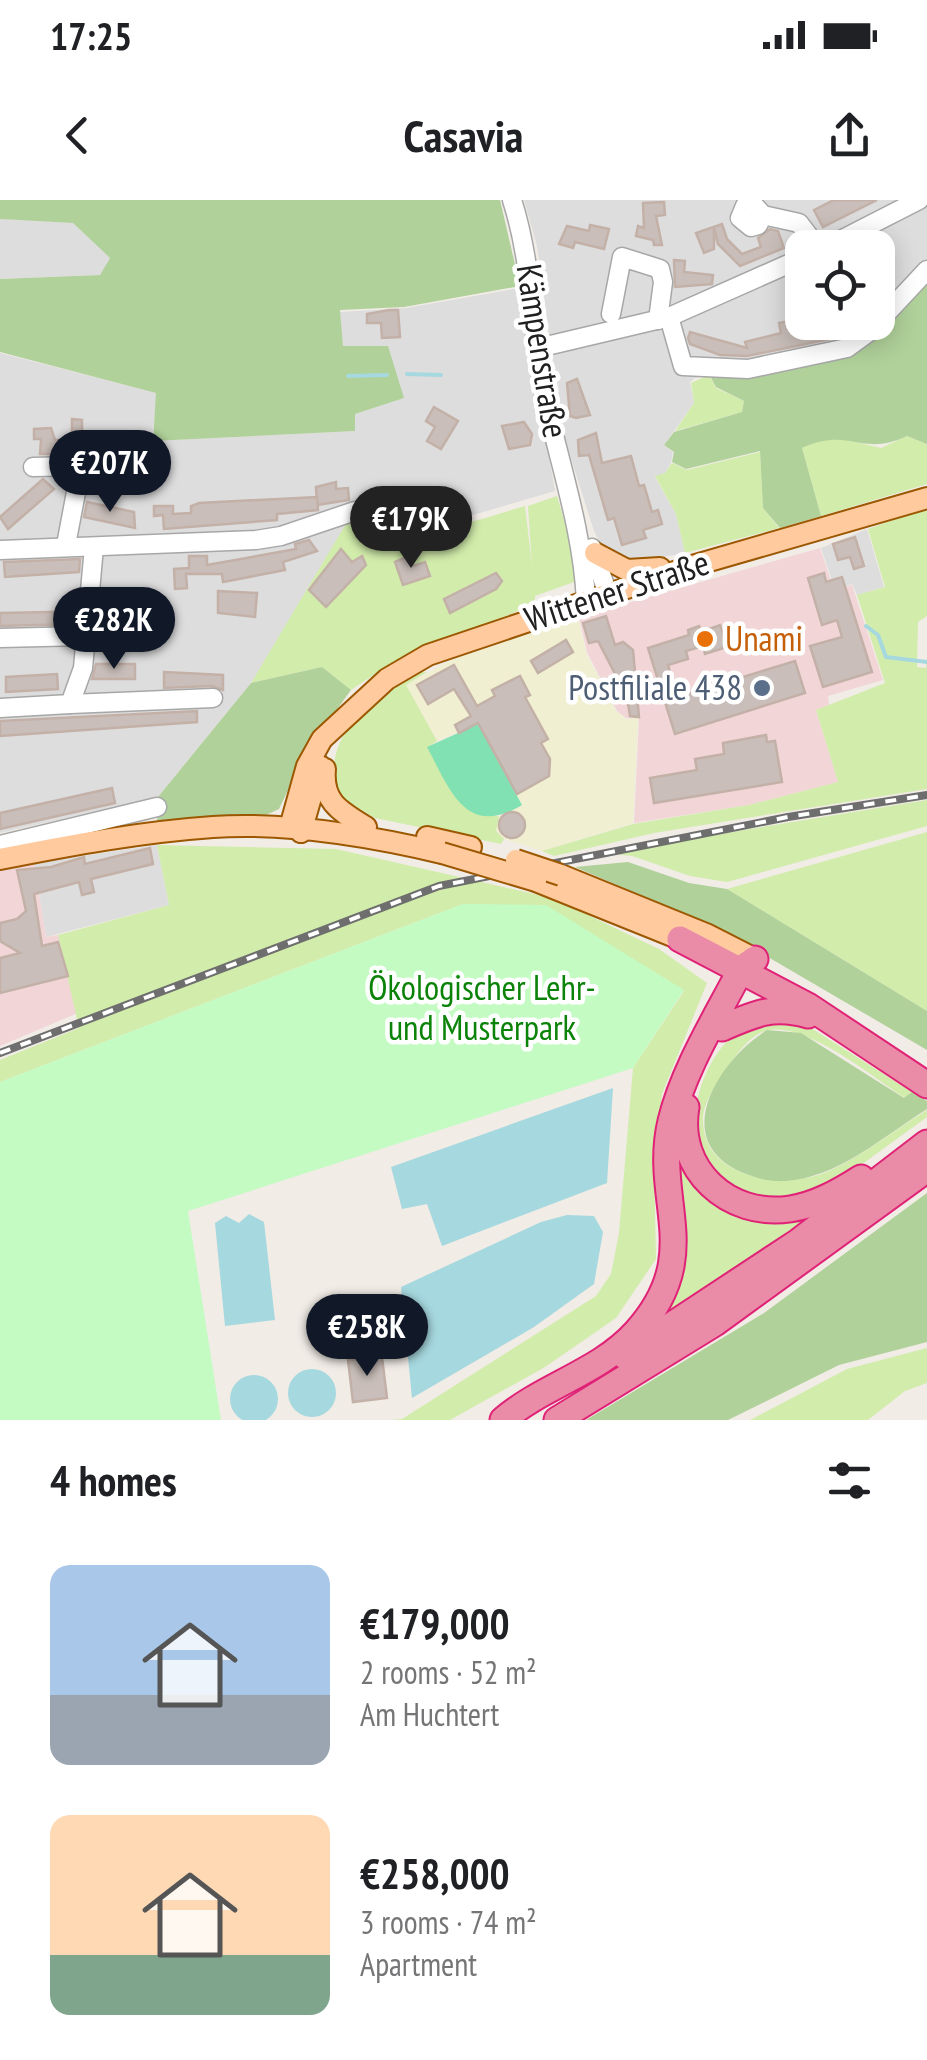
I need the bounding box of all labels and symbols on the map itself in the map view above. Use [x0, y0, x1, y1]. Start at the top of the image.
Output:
street label: Kämpenstraße [507, 260, 579, 441]
pin: €207K [40, 430, 180, 515]
pin: €179K [341, 486, 481, 571]
street label: Wittener Straße [519, 539, 715, 641]
pin: €282K [44, 587, 184, 672]
place label: Unami [725, 615, 803, 661]
marker: Unami [694, 628, 716, 650]
place label: Postfiliale 438 [568, 664, 742, 710]
marker: Postfiliale 438 [751, 677, 773, 699]
park label: Ökologischer Lehr- und Musterpark [368, 964, 596, 1050]
pin: €258K [297, 1294, 437, 1379]

